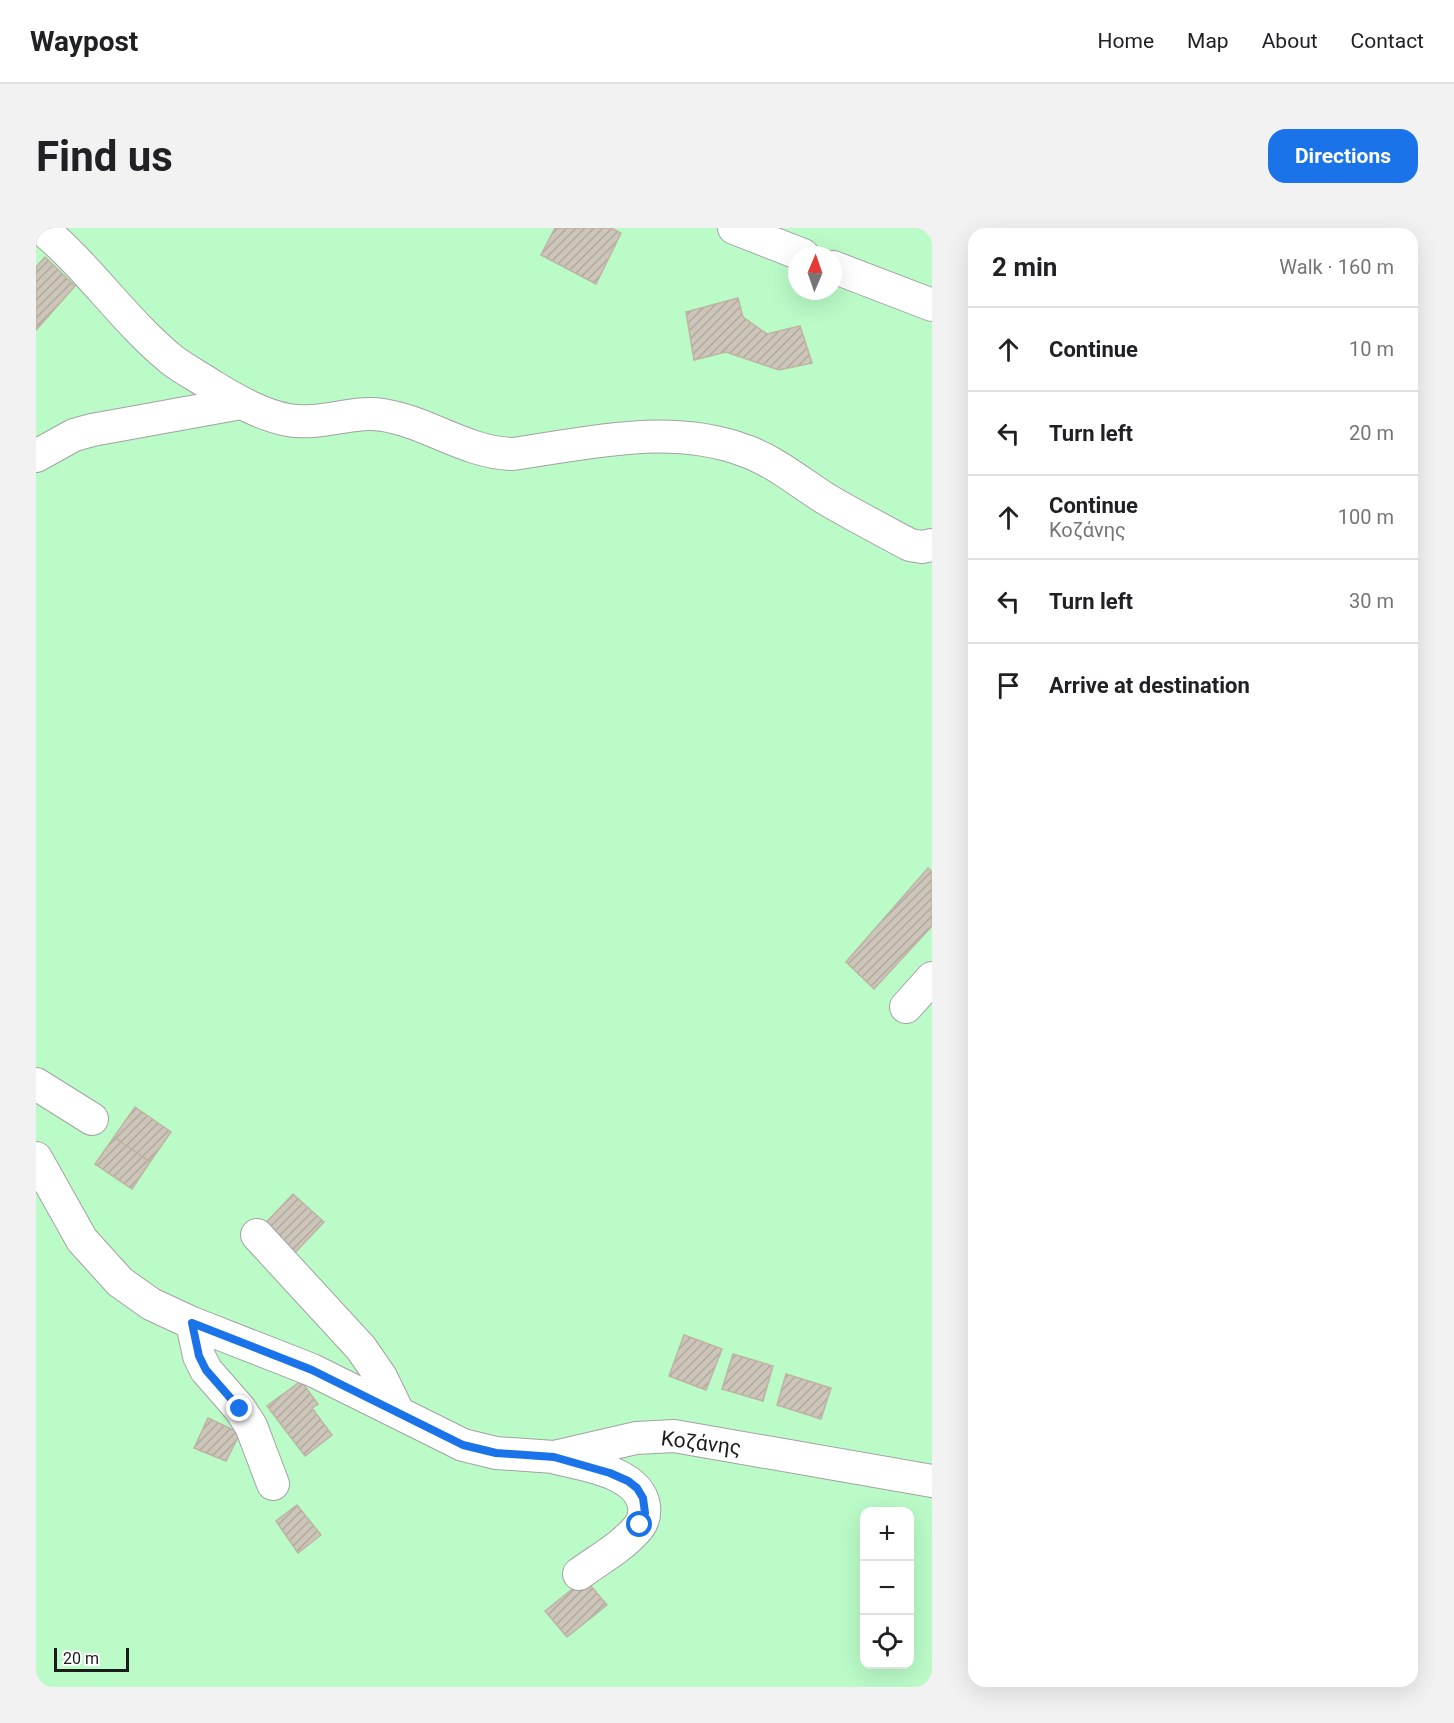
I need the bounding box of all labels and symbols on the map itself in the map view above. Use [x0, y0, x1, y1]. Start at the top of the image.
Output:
north arrow [788, 246, 842, 300]
route end [226, 1395, 252, 1421]
street label: Κοζάνης [660, 1426, 742, 1460]
route start [626, 1511, 652, 1537]
scale bar [54, 1645, 129, 1672]

